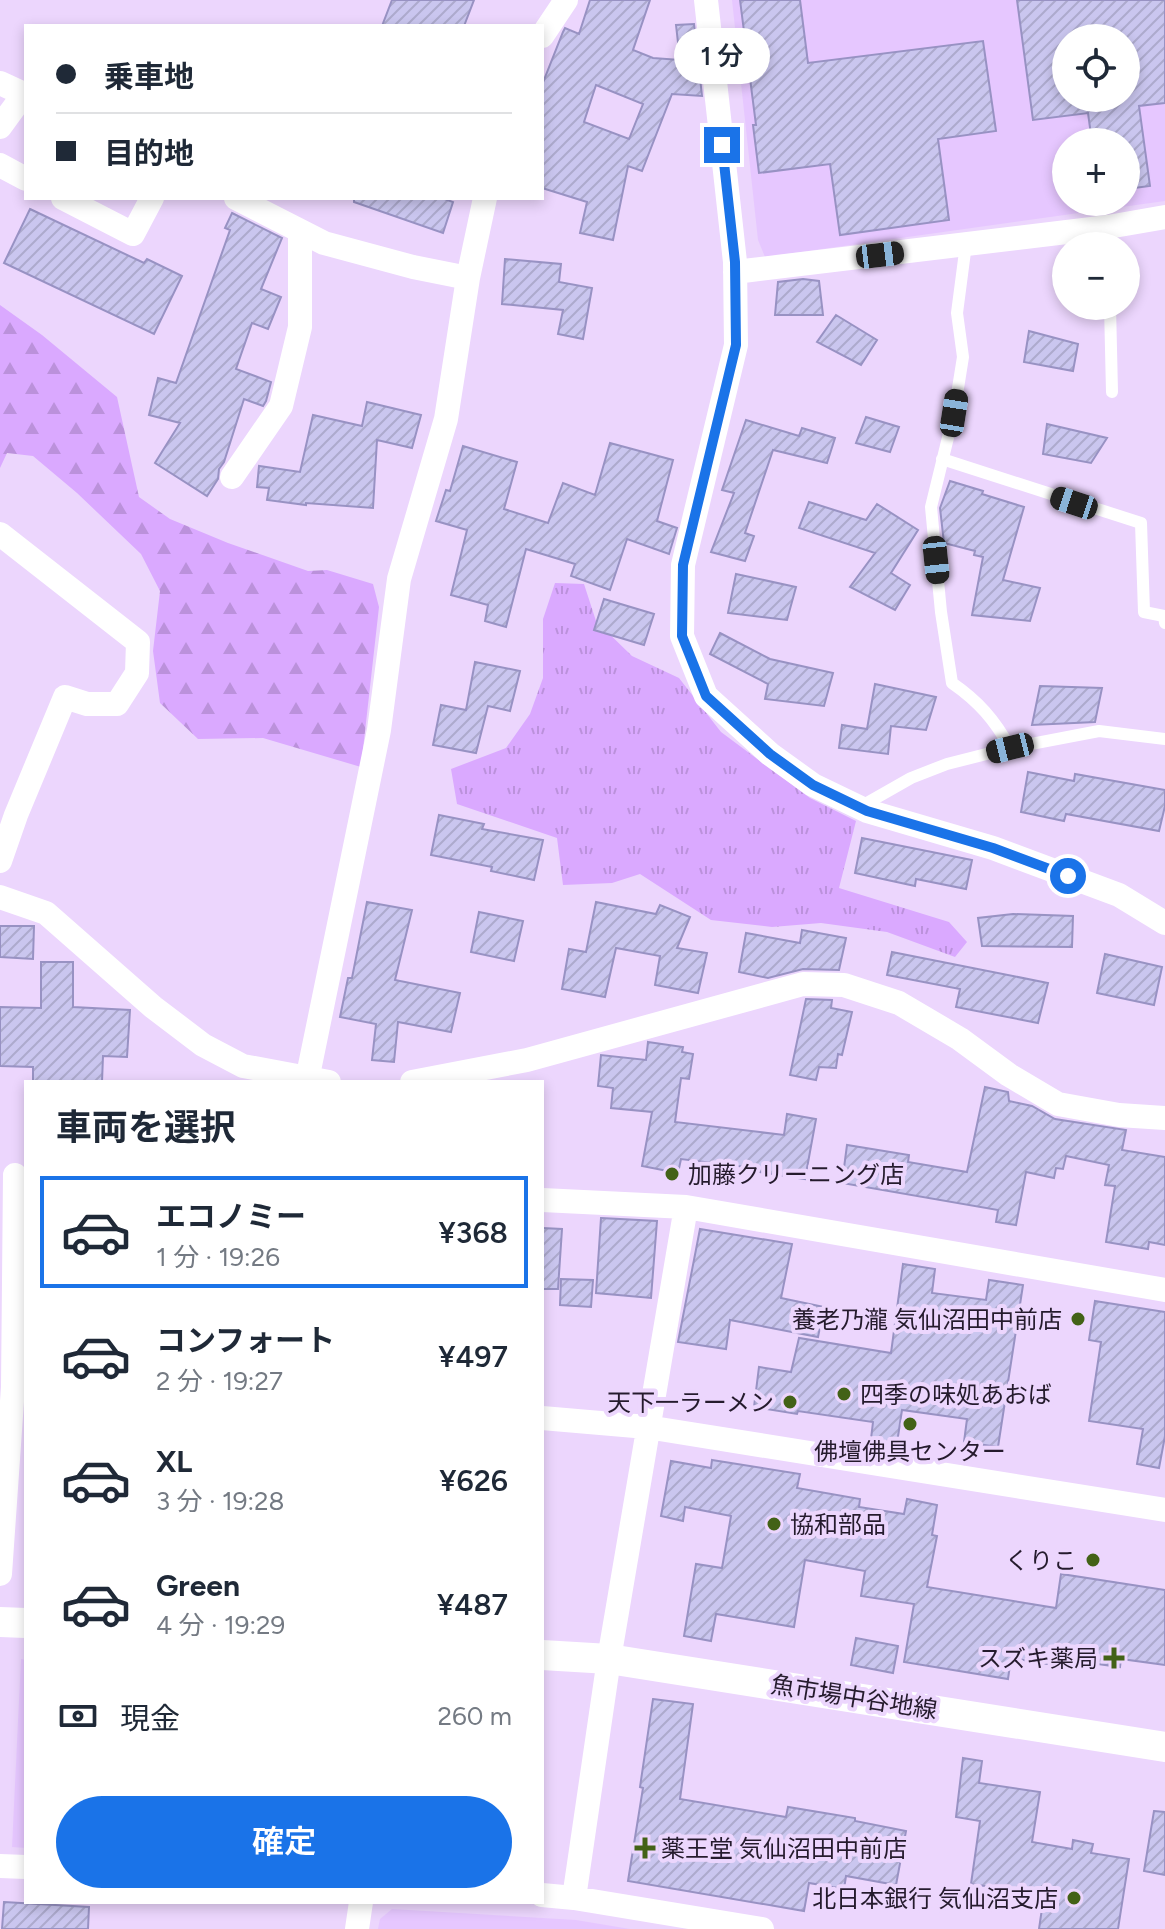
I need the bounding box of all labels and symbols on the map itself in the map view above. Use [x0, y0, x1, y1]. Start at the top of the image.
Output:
callout: 1 分 [674, 29, 770, 85]
route end [704, 127, 740, 163]
car [855, 240, 905, 270]
car [938, 387, 970, 439]
car [1047, 484, 1101, 522]
car [922, 535, 950, 585]
car [984, 731, 1036, 765]
route start [1050, 858, 1086, 894]
place label: 加藤クリーニング店 [688, 1160, 904, 1189]
marker: 加藤クリーニング店 [663, 1165, 681, 1183]
place label: 養老乃瀧 気仙沼田中前店 [792, 1305, 1062, 1334]
marker: 養老乃瀧 気仙沼田中前店 [1069, 1310, 1087, 1328]
place label: 四季の味処あおば [860, 1380, 1052, 1409]
marker: 四季の味処あおば [835, 1385, 853, 1403]
place label: 天下一ラーメン [607, 1388, 774, 1417]
marker: 天下一ラーメン [781, 1393, 799, 1411]
marker: 佛壇佛具センター [901, 1415, 919, 1433]
place label: 佛壇佛具センター [814, 1437, 1006, 1466]
place label: 協和部品 [790, 1510, 886, 1539]
marker: 協和部品 [765, 1515, 783, 1533]
place label: くりこ [1005, 1546, 1077, 1575]
marker: くりこ [1084, 1551, 1102, 1569]
place label: スズキ薬局 [978, 1644, 1098, 1673]
marker: スズキ薬局 [1105, 1649, 1123, 1667]
street label: 魚市場中谷地線 [769, 1670, 939, 1724]
place label: 薬王堂 気仙沼田中前店 [661, 1834, 907, 1863]
marker: 薬王堂 気仙沼田中前店 [636, 1839, 654, 1857]
place label: 北日本銀行 気仙沼支店 [812, 1884, 1058, 1913]
marker: 北日本銀行 気仙沼支店 [1065, 1889, 1083, 1907]

